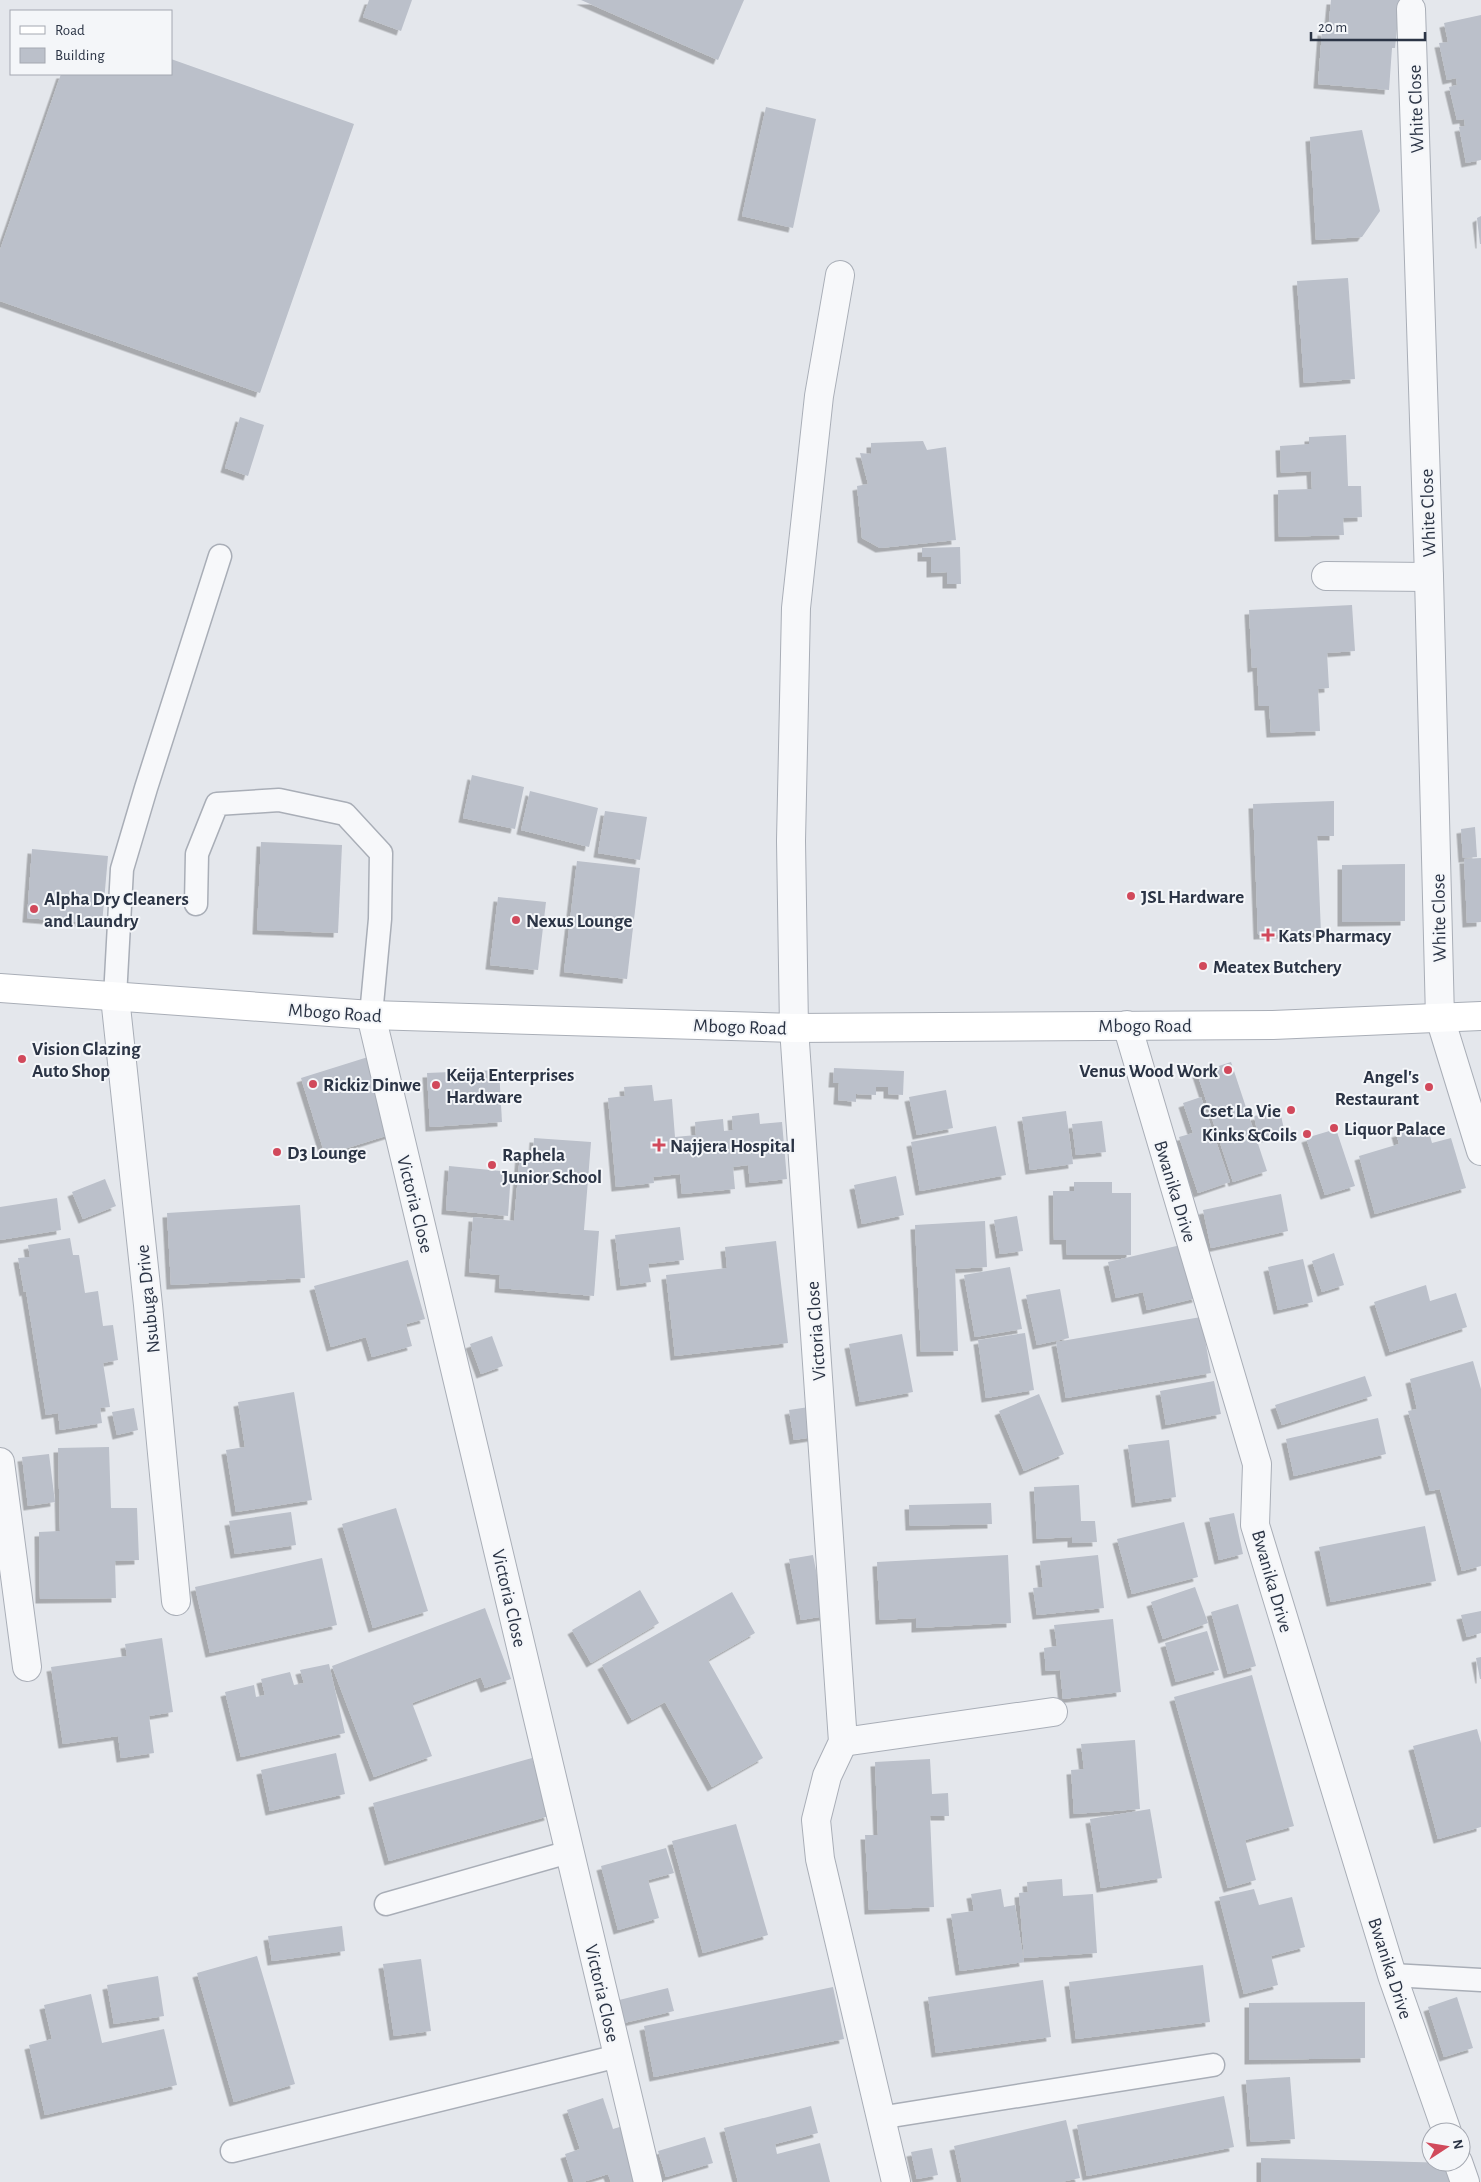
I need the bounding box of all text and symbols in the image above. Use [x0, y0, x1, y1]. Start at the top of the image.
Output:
legend [10, 10, 172, 75]
scale bar [1311, 10, 1425, 42]
text: 20 m [1318, 20, 1347, 35]
text: Road [55, 23, 85, 38]
text: Building [55, 48, 105, 63]
street label: White Close [1405, 64, 1428, 154]
street label: White Close [1417, 468, 1440, 558]
street label: White Close [1429, 873, 1450, 962]
place label: JSL Hardware [1141, 888, 1244, 907]
place label: Alpha Dry Cleaners and Laundry [44, 890, 189, 931]
marker: JSL Hardware [1125, 890, 1137, 902]
marker: Alpha Dry Cleaners and Laundry [28, 903, 40, 915]
place label: Nexus Lounge [526, 912, 632, 931]
marker: Nexus Lounge [510, 914, 522, 926]
place label: Kats Pharmacy [1278, 927, 1392, 946]
marker: Kats Pharmacy [1262, 929, 1274, 941]
place label: Meatex Butchery [1213, 958, 1342, 977]
marker: Meatex Butchery [1197, 960, 1209, 972]
street label: Mbogo Road [288, 1001, 382, 1026]
street label: Mbogo Road [693, 1016, 787, 1039]
street label: Mbogo Road [1098, 1017, 1192, 1036]
place label: Vision Glazing Auto Shop [32, 1040, 141, 1081]
marker: Vision Glazing Auto Shop [16, 1053, 28, 1065]
place label: Venus Wood Work [1079, 1062, 1219, 1081]
marker: Venus Wood Work [1222, 1064, 1234, 1076]
place label: Keija Enterprises Hardware [446, 1066, 574, 1107]
place label: Angel's Restaurant [1335, 1068, 1420, 1109]
place label: Rickiz Dinwe [323, 1076, 421, 1095]
marker: Rickiz Dinwe [307, 1078, 319, 1090]
marker: Keija Enterprises Hardware [430, 1079, 442, 1091]
marker: Angel's Restaurant [1423, 1081, 1435, 1093]
place label: Cset La Vie [1200, 1102, 1281, 1121]
marker: Cset La Vie [1285, 1104, 1297, 1116]
place label: Liquor Palace [1344, 1120, 1445, 1139]
marker: Liquor Palace [1328, 1122, 1340, 1134]
place label: Kinks &Coils [1202, 1126, 1297, 1145]
marker: Kinks &Coils [1301, 1128, 1313, 1140]
place label: Najjera Hospital [670, 1137, 795, 1156]
marker: Najjera Hospital [652, 1138, 666, 1152]
street label: Bwanika Drive [1150, 1138, 1199, 1245]
place label: D3 Lounge [287, 1144, 366, 1163]
marker: D3 Lounge [271, 1146, 283, 1158]
place label: Raphela Junior School [502, 1146, 602, 1187]
street label: Victoria Close [393, 1154, 436, 1255]
marker: Raphela Junior School [486, 1159, 498, 1171]
street label: Nsubuga Drive [133, 1244, 164, 1354]
street label: Victoria Close [804, 1280, 829, 1381]
street label: Bwanika Drive [1248, 1528, 1295, 1635]
street label: Victoria Close [488, 1548, 529, 1649]
street label: Bwanika Drive [1364, 1915, 1415, 2022]
street label: Victoria Close [581, 1943, 622, 2044]
north arrow [1421, 2122, 1471, 2172]
text: N [1450, 2138, 1466, 2151]

